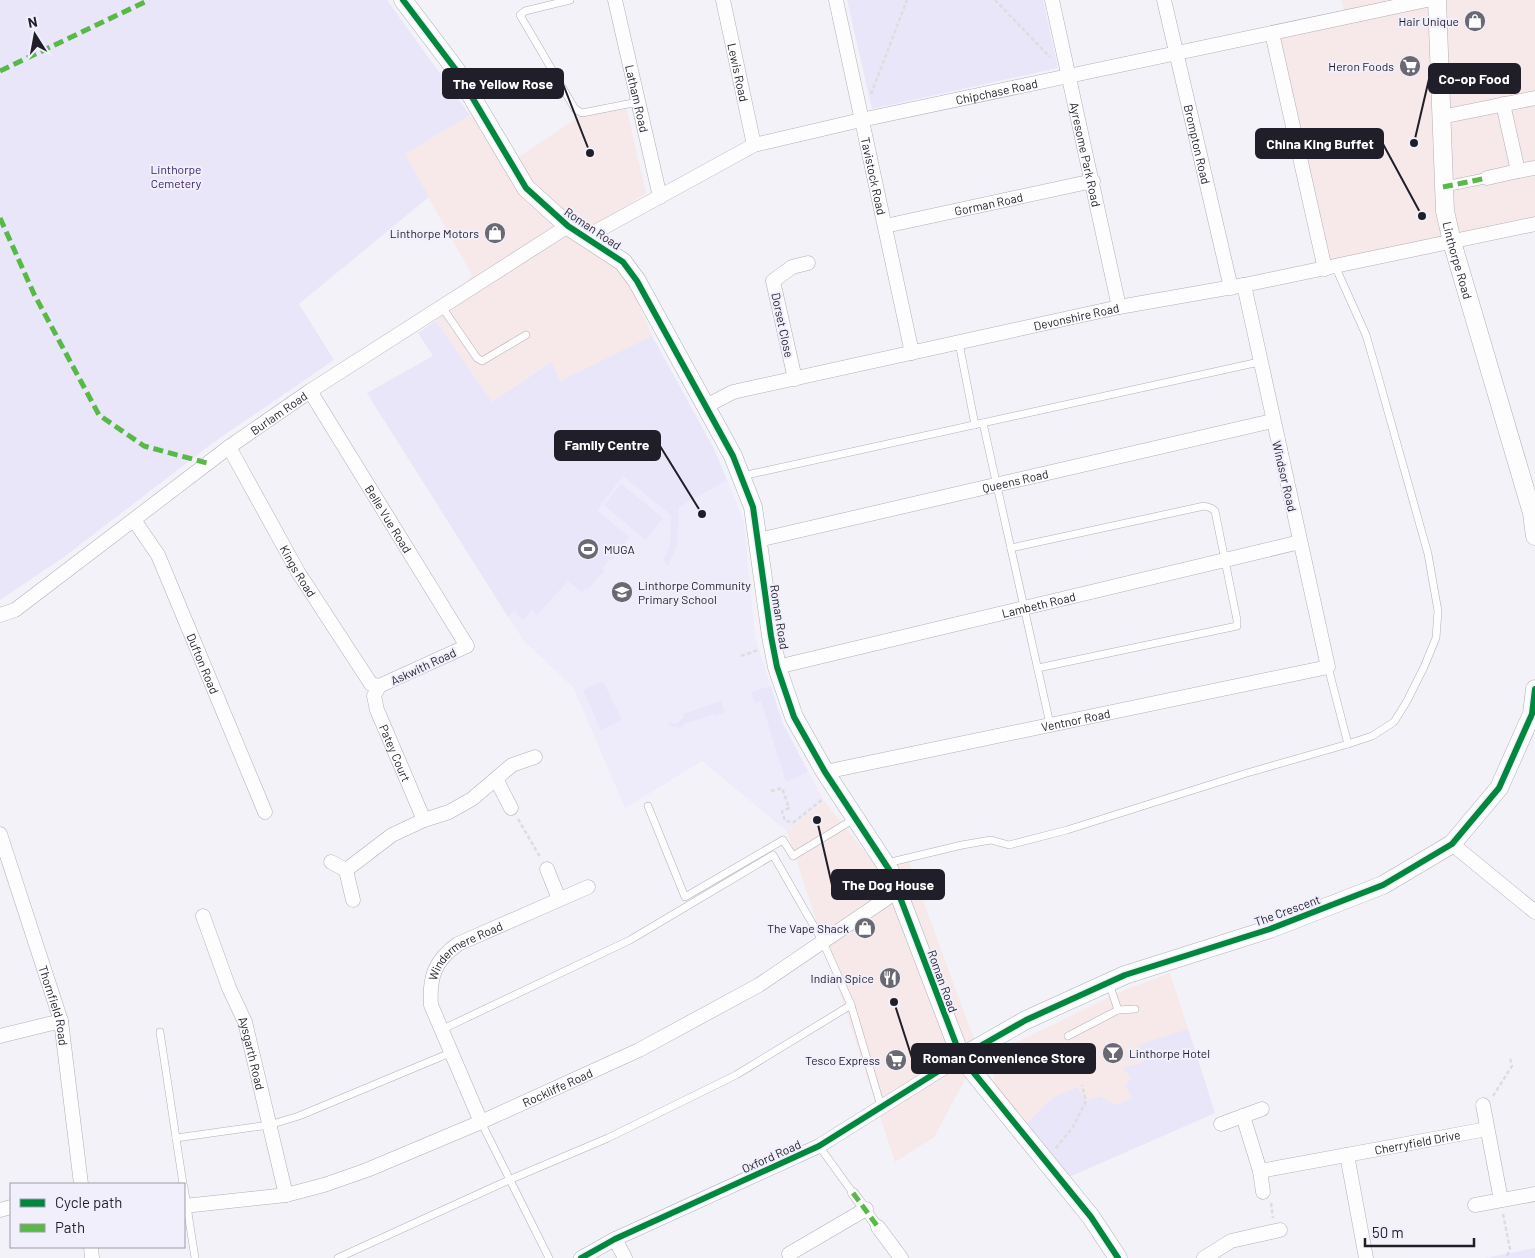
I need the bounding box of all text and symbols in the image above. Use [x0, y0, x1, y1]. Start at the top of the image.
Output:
shop icon: Hair Unique [1463, 9, 1487, 33]
north arrow [10, 10, 60, 60]
text: N [26, 13, 39, 31]
place label: Hair Unique [1398, 14, 1459, 28]
street label: Lewis Road [725, 42, 752, 103]
supermarket icon: Heron Foods [1398, 54, 1422, 78]
place label: Heron Foods [1328, 59, 1394, 73]
street label: Latham Road [623, 63, 652, 134]
callout: Co-op Food [1429, 64, 1520, 93]
callout: The Yellow Rose [443, 69, 563, 98]
text: Co-op Food [1438, 70, 1510, 87]
text: The Yellow Rose [453, 75, 554, 92]
street label: Chipchase Road [954, 76, 1039, 107]
street label: Ayresome Park Road [1067, 101, 1104, 208]
street label: Brompton Road [1182, 103, 1214, 185]
callout: China King Buffet [1256, 129, 1383, 158]
text: China King Buffet [1266, 135, 1374, 152]
street label: Tavistock Road [859, 136, 889, 216]
park label: Linthorpe Cemetery [151, 162, 202, 190]
street label: Gorman Road [953, 189, 1024, 218]
street label: Roman Road [562, 204, 624, 252]
street label: Linthorpe Road [1441, 220, 1475, 301]
shop icon: Linthorpe Motors [483, 221, 507, 245]
place label: Linthorpe Motors [390, 226, 479, 240]
street label: Dorset Close [769, 291, 797, 359]
street label: Devonshire Road [1032, 300, 1120, 333]
street label: Burlam Road [247, 388, 310, 437]
callout: Family Centre [555, 431, 660, 460]
text: Family Centre [564, 436, 650, 453]
street label: Windsor Road [1270, 439, 1300, 513]
street label: Queens Road [981, 466, 1050, 495]
street label: Belle Vue Road [362, 482, 415, 555]
sports icon: MUGA [576, 537, 600, 561]
place label: MUGA [604, 542, 635, 556]
street label: Kings Road [277, 543, 319, 599]
place label: Linthorpe Community Primary School [638, 578, 751, 606]
school or university icon: Linthorpe Community Primary School [610, 580, 634, 604]
street label: Roman Road [768, 584, 792, 650]
street label: Lambeth Road [1000, 589, 1077, 620]
street label: Dufton Road [184, 631, 222, 696]
street label: Askwith Road [388, 645, 458, 687]
street label: Ventnor Road [1040, 706, 1111, 734]
street label: Patey Court [377, 722, 414, 783]
callout: The Dog House [832, 870, 944, 899]
text: The Dog House [842, 876, 934, 893]
street label: The Crescent [1252, 892, 1322, 928]
shop icon: The Vape Shack [853, 916, 877, 940]
street label: Windermere Road [425, 918, 505, 982]
place label: The Vape Shack [767, 921, 849, 935]
street label: Roman Road [925, 948, 961, 1014]
street label: Thornfield Road [36, 964, 71, 1046]
restaurant icon: Indian Spice [878, 966, 902, 990]
place label: Indian Spice [811, 971, 874, 985]
street label: Aysgarth Road [236, 1014, 268, 1091]
bar icon: Linthorpe Hotel [1101, 1041, 1125, 1065]
callout: Roman Convenience Store [912, 1044, 1095, 1073]
place label: Linthorpe Hotel [1129, 1046, 1210, 1060]
supermarket icon: Tesco Express [884, 1048, 908, 1072]
text: Roman Convenience Store [923, 1049, 1086, 1066]
place label: Tesco Express [805, 1053, 880, 1067]
street label: Rockliffe Road [520, 1065, 595, 1109]
street label: Cherryfield Drive [1373, 1127, 1461, 1157]
street label: Oxford Road [739, 1137, 803, 1175]
legend [10, 1183, 185, 1248]
text: Cycle path [55, 1193, 122, 1211]
scale bar [1365, 1216, 1474, 1248]
text: Path [55, 1218, 85, 1236]
text: 50 m [1372, 1223, 1404, 1241]

